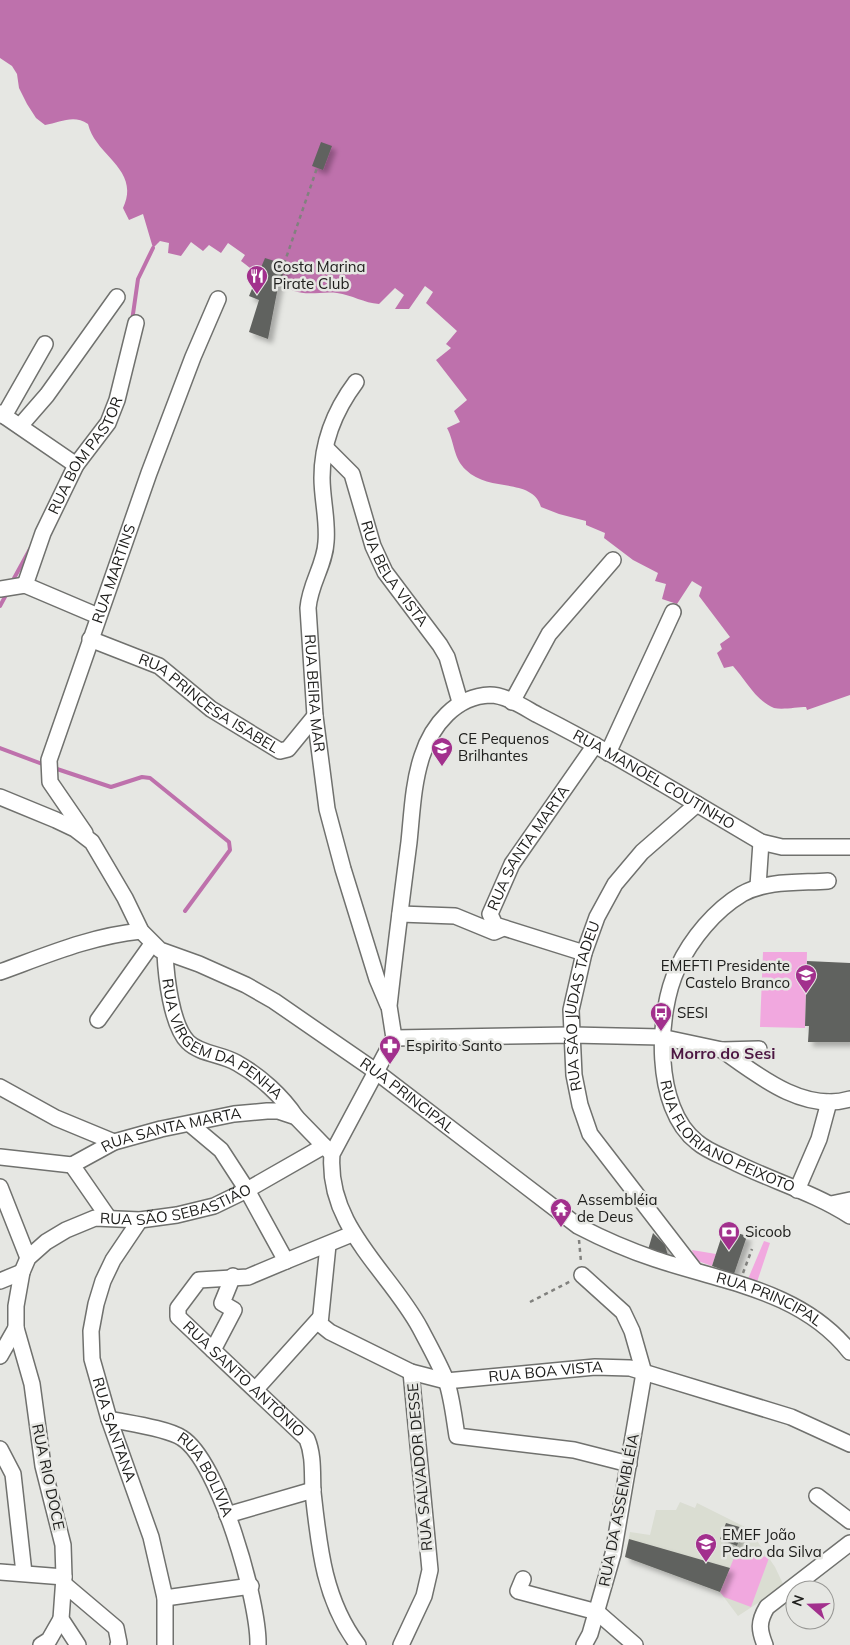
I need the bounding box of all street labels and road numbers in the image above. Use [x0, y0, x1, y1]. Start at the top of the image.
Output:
street label: RUA BOM PASTOR [44, 394, 126, 517]
street label: RUA BELA VISTA [357, 518, 433, 630]
street label: RUA MARTINS [87, 522, 139, 626]
street label: RUA BEIRA MAR [301, 633, 330, 753]
street label: RUA PRINCESA ISABEL [136, 649, 282, 757]
street label: RUA MANOEL COUTINHO [570, 725, 739, 833]
street label: RUA SANTA MARTA [483, 781, 573, 913]
street label: RUA SÃO JUDAS TADEU [560, 918, 604, 1093]
street label: RUA VIRGEM DA PENHA [158, 977, 287, 1103]
street label: RUA PRINCIPAL [357, 1053, 458, 1137]
street label: RUA FLORIANO PEIXOTO [656, 1078, 798, 1196]
street label: RUA SANTA MARTA [98, 1103, 242, 1156]
street label: RUA SÃO SEBASTIÃO [100, 1179, 254, 1229]
street label: RUA PRINCIPAL [714, 1268, 826, 1330]
street label: RUA SANTO ANTÔNIO [179, 1317, 309, 1441]
street label: RUA BOA VISTA [488, 1357, 604, 1386]
street label: RUA SANTANA [89, 1375, 141, 1484]
street label: RUA SALVADOR DESSE [403, 1382, 436, 1552]
street label: RUA RIO DOCE [28, 1422, 69, 1532]
street label: RUA BOLÍVIA [174, 1428, 237, 1519]
street label: RUA DA ASSEMBLÉIA [594, 1432, 643, 1588]

